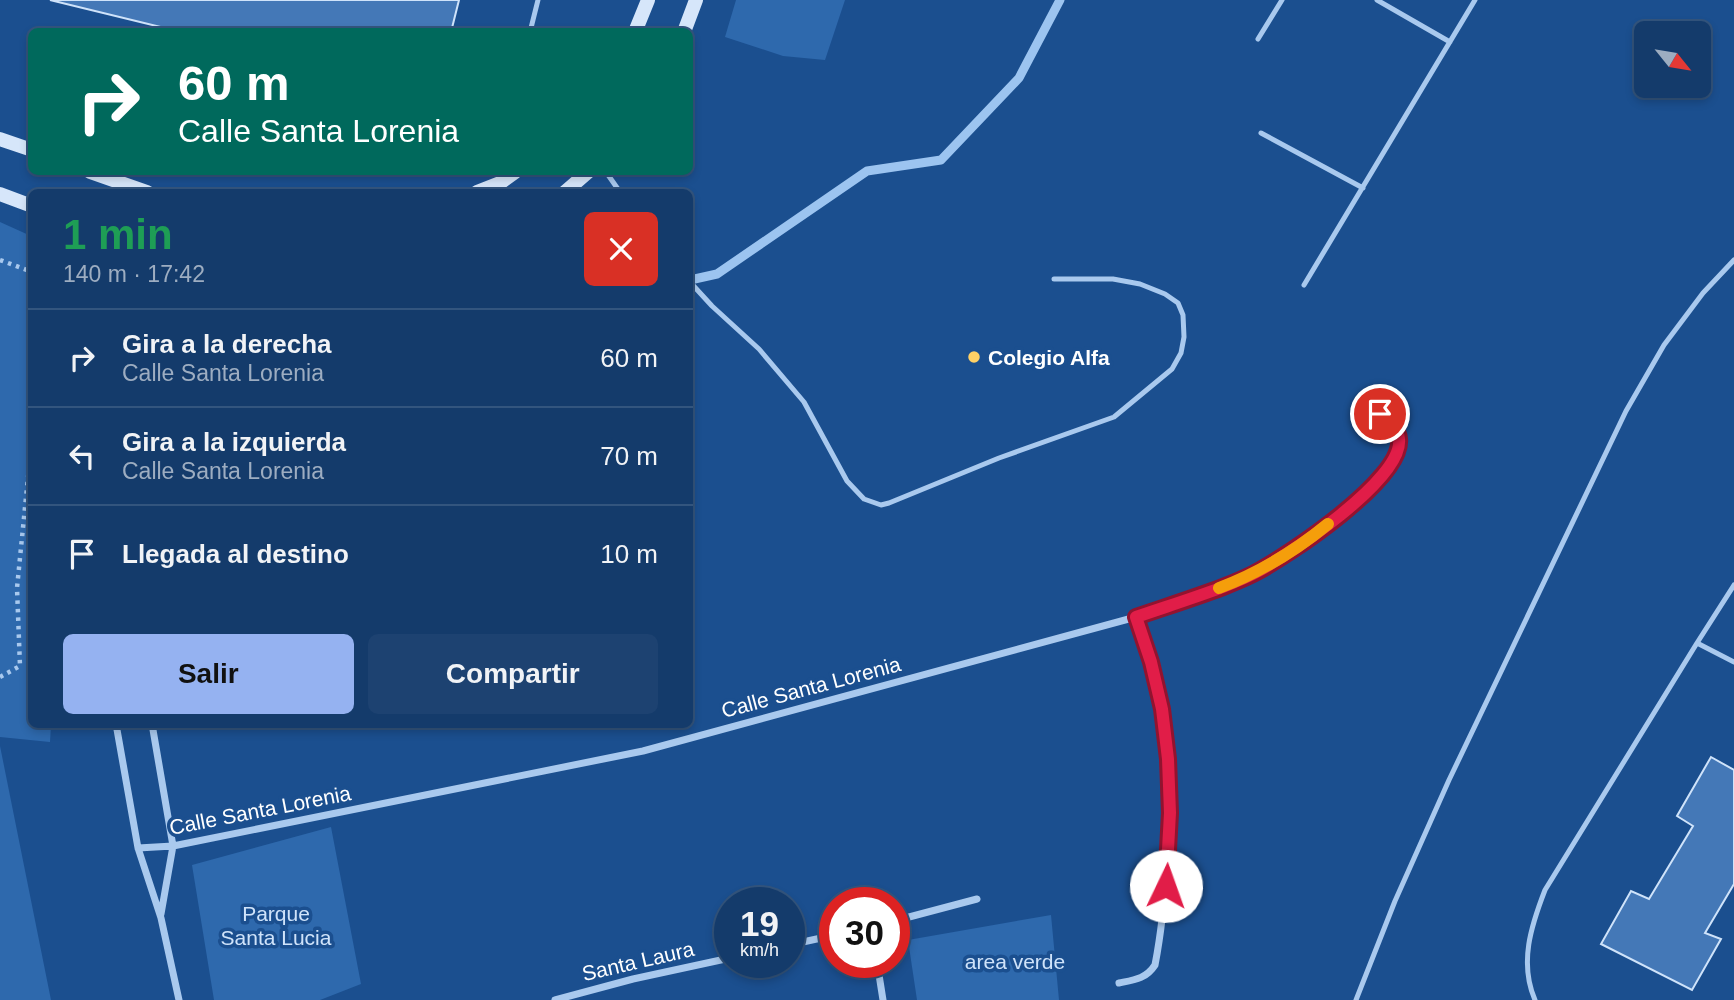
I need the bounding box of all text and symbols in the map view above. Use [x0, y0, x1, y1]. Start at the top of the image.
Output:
north arrow [1634, 21, 1712, 98]
map controls [1634, 21, 1711, 98]
icon: right [63, 56, 154, 147]
text: 60 m [178, 56, 290, 110]
text: Calle Santa Lorenia [178, 113, 459, 149]
text: 1 min [63, 211, 173, 258]
button: close [584, 212, 658, 286]
text: 140 m · 17:42 [63, 261, 205, 287]
text: Gira a la derecha [122, 329, 332, 359]
icon: right [63, 339, 101, 377]
text: 60 m [600, 343, 658, 373]
place label: Colegio Alfa [988, 346, 1110, 369]
marker: Colegio Alfa [966, 349, 982, 365]
text: Calle Santa Lorenia [122, 360, 324, 386]
pin [1350, 384, 1410, 444]
icon: arrive [1361, 395, 1399, 433]
text: Gira a la izquierda [122, 427, 346, 457]
icon: left [63, 437, 101, 475]
text: 70 m [600, 441, 658, 471]
text: Calle Santa Lorenia [122, 458, 324, 484]
icon: arrive [63, 535, 101, 573]
text: Llegada al destino [122, 539, 349, 569]
text: 10 m [600, 539, 658, 569]
button: Salir [63, 634, 354, 714]
button: Compartir [368, 634, 658, 714]
street label: Calle Santa Lorenia [719, 652, 903, 722]
street label: Calle Santa Lorenia [167, 781, 353, 839]
position arrow [1129, 849, 1203, 923]
speed limit sign: 30 [819, 887, 910, 978]
park label: Parque Santa Lucia [221, 902, 332, 949]
text: 19 [740, 904, 779, 943]
street label: Santa Laura [580, 937, 697, 985]
text: km/h [740, 940, 779, 960]
park label: area verde [965, 950, 1065, 973]

